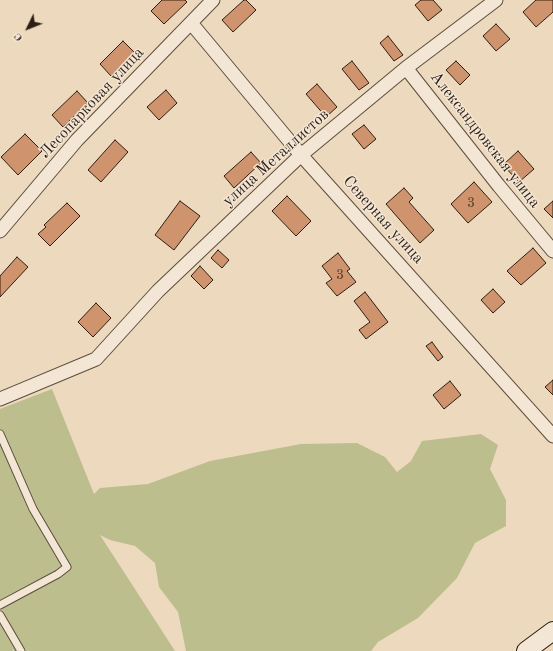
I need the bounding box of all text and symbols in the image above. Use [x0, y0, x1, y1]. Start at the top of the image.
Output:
north arrow [8, 8, 48, 48]
text: С [12, 30, 25, 43]
street label: Лесопарковая улица [36, 43, 148, 163]
street label: Александровская улица [426, 68, 544, 212]
street label: улица Металлистов [219, 105, 333, 211]
street label: Северная улица [338, 172, 428, 268]
house number: 3 [467, 195, 475, 211]
house number: 3 [336, 267, 344, 283]

